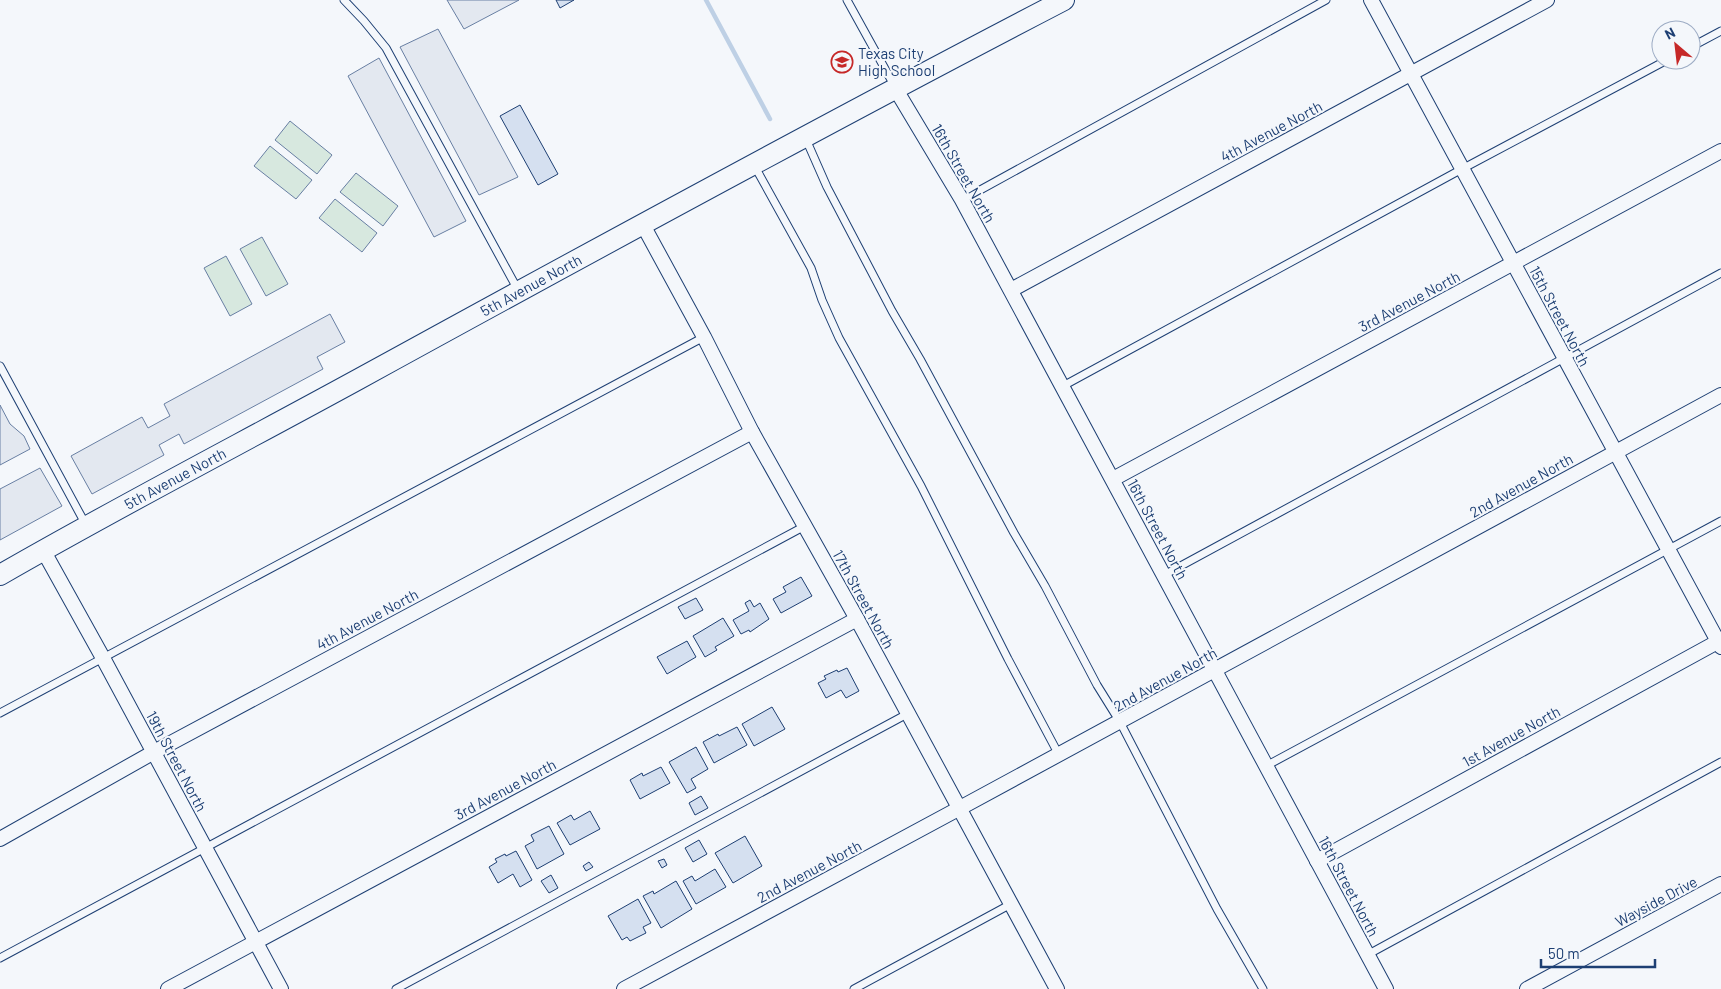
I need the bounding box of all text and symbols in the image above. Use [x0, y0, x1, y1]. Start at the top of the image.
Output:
north arrow [1651, 20, 1701, 70]
text: N [1662, 23, 1678, 43]
place label: Texas City High School [858, 44, 935, 79]
school or university icon: Texas City High School [830, 50, 854, 74]
street label: 4th Avenue North [1217, 97, 1325, 165]
street label: 16th Street North [928, 120, 1000, 226]
street label: 5th Avenue North [477, 250, 585, 320]
street label: 15th Street North [1526, 263, 1594, 369]
street label: 3rd Avenue North [1355, 267, 1463, 335]
street label: 5th Avenue North [121, 444, 229, 513]
street label: 2nd Avenue North [1466, 449, 1576, 521]
street label: 16th Street North [1124, 476, 1192, 582]
street label: 17th Street North [829, 546, 899, 652]
street label: 4th Avenue North [313, 585, 421, 653]
street label: 2nd Avenue North [1110, 643, 1220, 715]
street label: 1st Avenue North [1459, 702, 1563, 770]
street label: 19th Street North [143, 708, 211, 814]
street label: 3rd Avenue North [451, 755, 559, 823]
street label: 16th Street North [1315, 833, 1383, 939]
street label: 2nd Avenue North [754, 836, 864, 906]
street label: Wayside Drive [1612, 872, 1700, 930]
scale bar [1541, 936, 1655, 968]
text: 50 m [1548, 944, 1580, 962]

